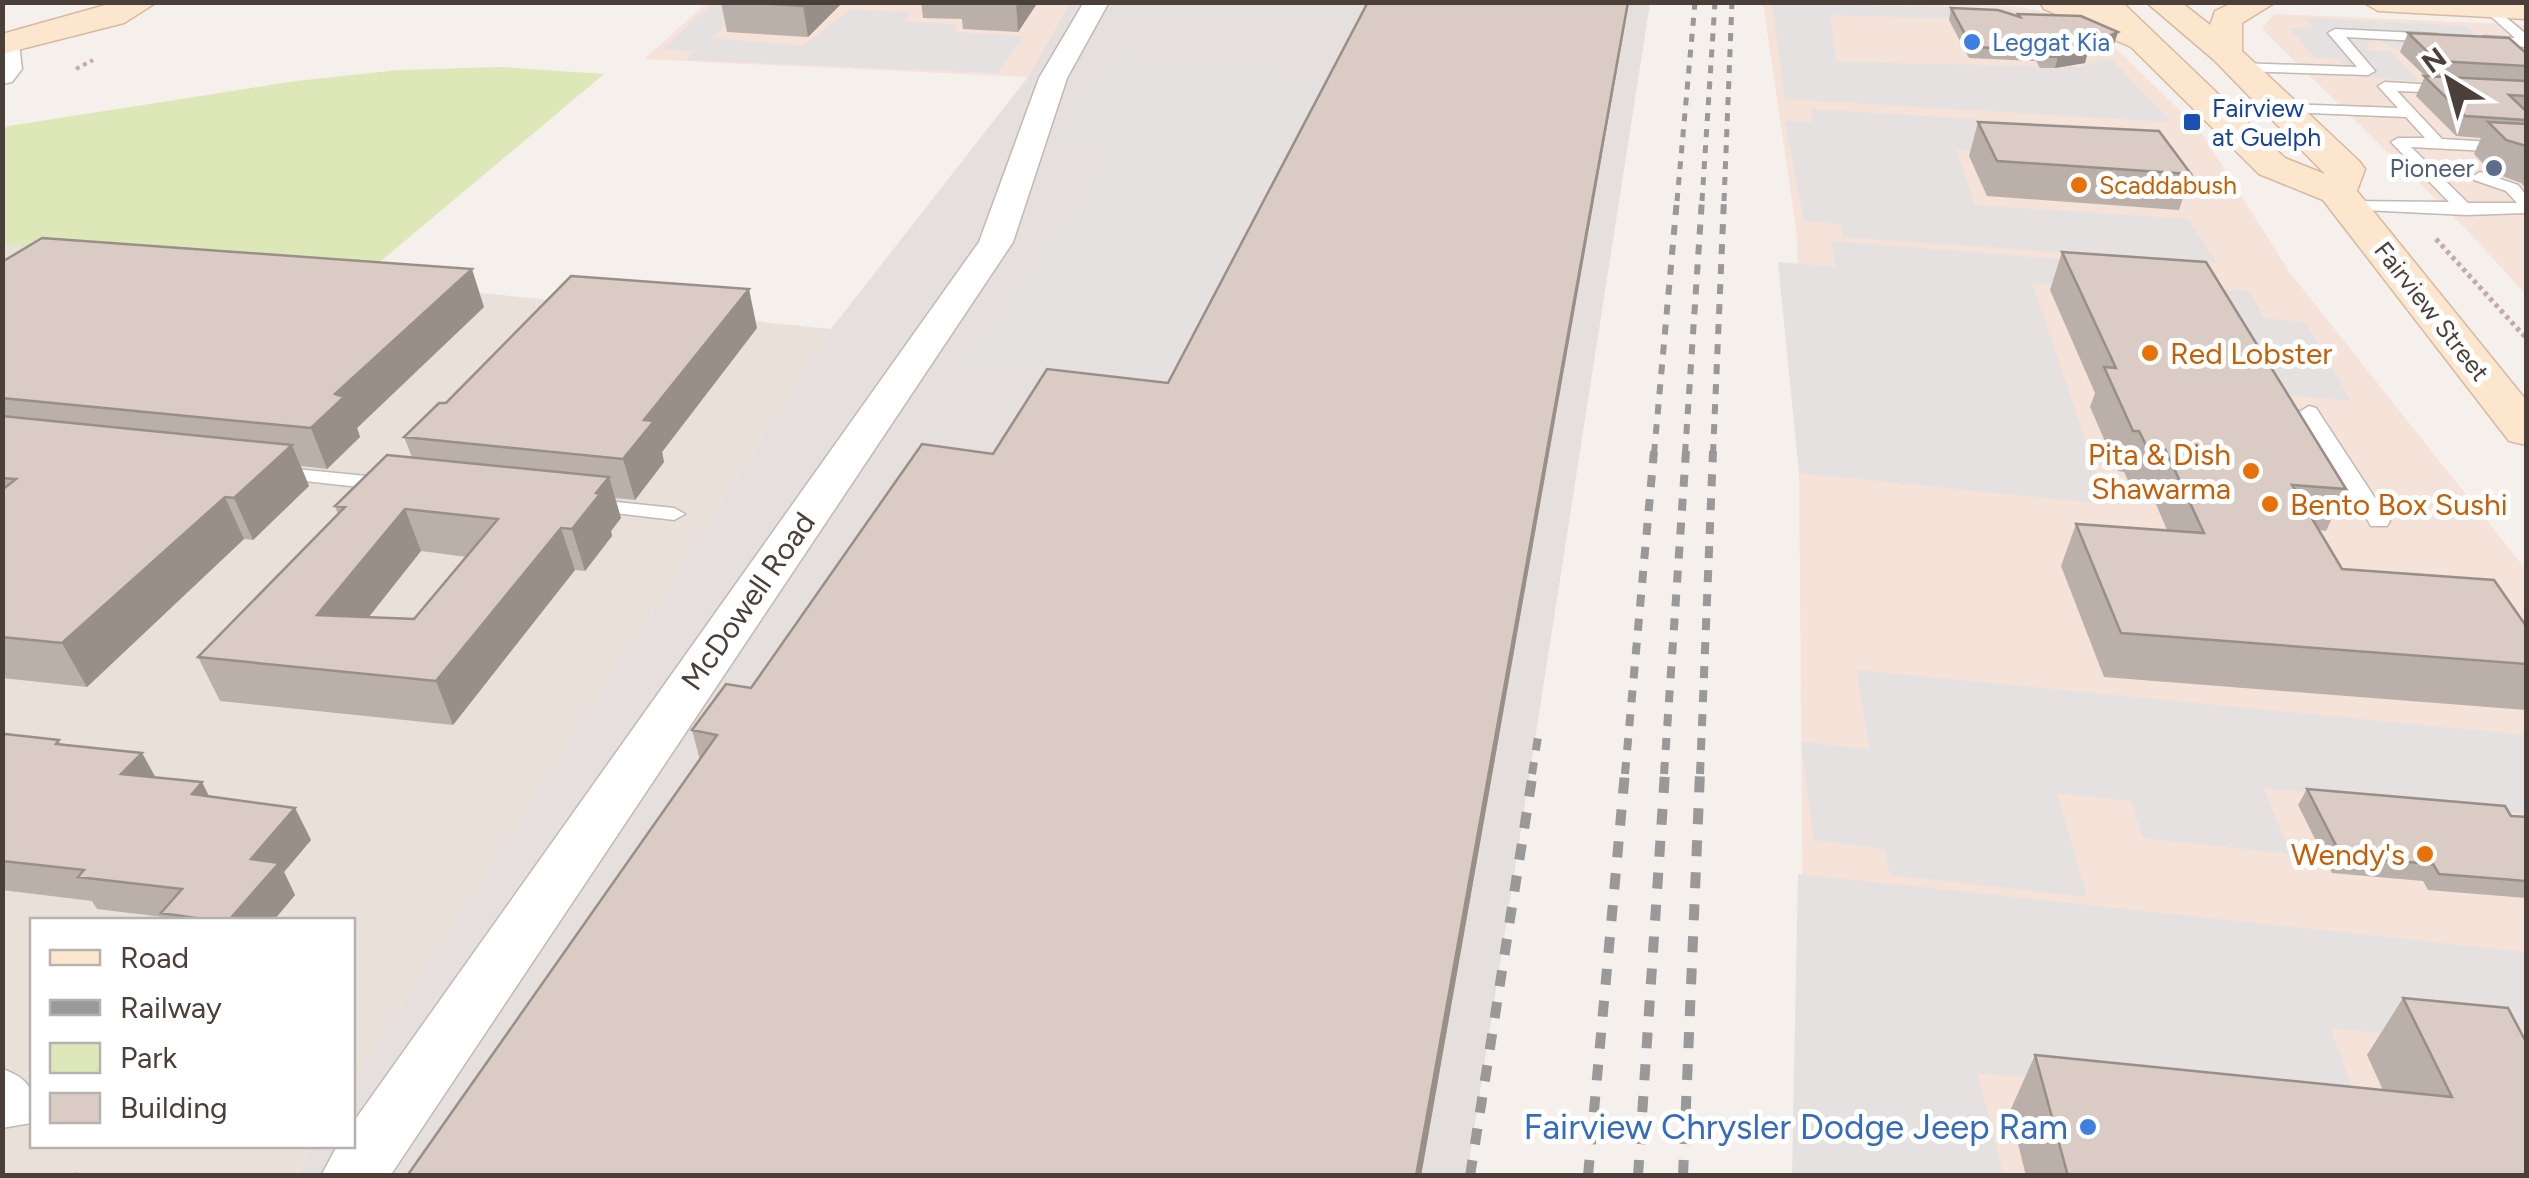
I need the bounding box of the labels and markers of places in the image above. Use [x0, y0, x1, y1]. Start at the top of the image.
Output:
place label: Leggat Kia [1992, 27, 2110, 57]
marker: Leggat Kia [1961, 31, 1983, 53]
place label: Fairview at Guelph [2212, 93, 2321, 152]
marker: Fairview at Guelph [2181, 111, 2203, 133]
place label: Pioneer [2390, 153, 2475, 183]
marker: Pioneer [2483, 157, 2505, 179]
place label: Scaddabush [2099, 170, 2237, 200]
marker: Scaddabush [2068, 174, 2090, 196]
place label: Red Lobster [2170, 335, 2333, 372]
marker: Red Lobster [2139, 342, 2161, 364]
place label: Pita & Dish Shawarma [2088, 436, 2231, 507]
marker: Pita & Dish Shawarma [2240, 460, 2262, 482]
place label: Bento Box Sushi [2290, 486, 2508, 523]
marker: Bento Box Sushi [2259, 493, 2281, 515]
place label: Wendy's [2291, 836, 2405, 873]
marker: Wendy's [2414, 843, 2436, 865]
place label: Fairview Chrysler Dodge Jeep Ram [1523, 1106, 2068, 1148]
marker: Fairview Chrysler Dodge Jeep Ram [2077, 1116, 2099, 1138]

